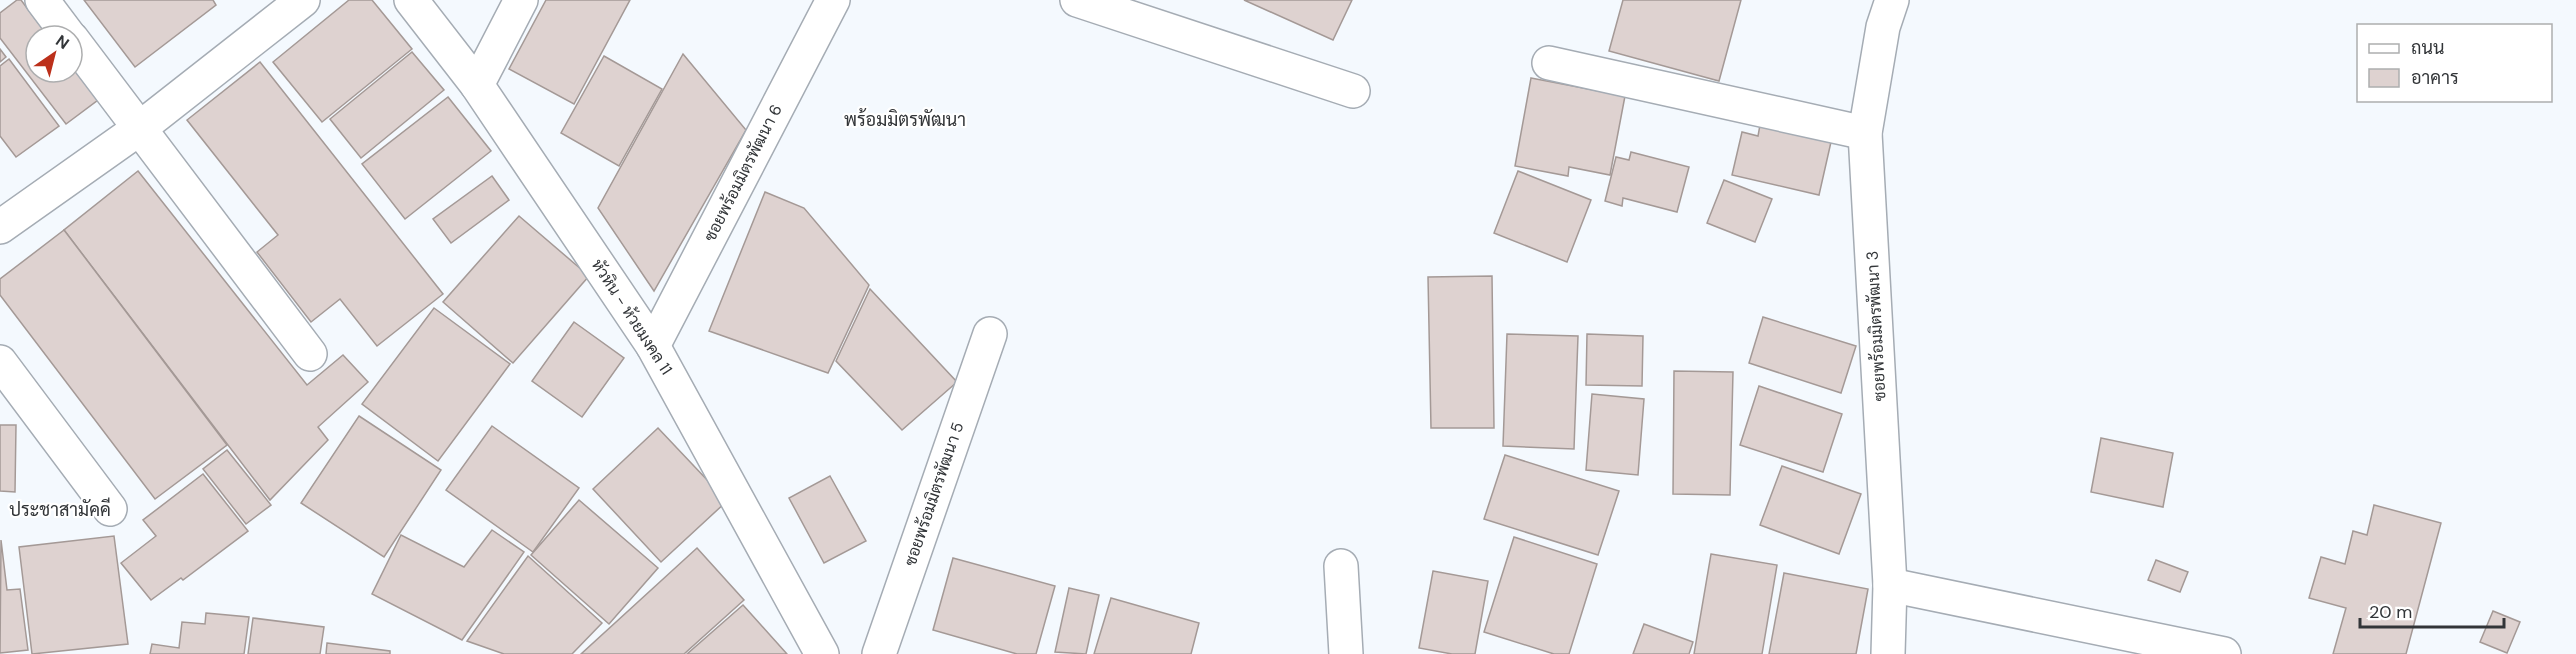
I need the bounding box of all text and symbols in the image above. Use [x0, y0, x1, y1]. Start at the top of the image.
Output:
north arrow [24, 24, 84, 84]
legend [2357, 24, 2552, 102]
text: N [52, 30, 73, 54]
text: ถนน [2411, 36, 2444, 60]
text: อาคาร [2411, 66, 2459, 90]
street label: ซอยพร้อมมิตรพัฒนา 6 [699, 101, 787, 245]
district label: พร้อมมิตรพัฒนา [844, 108, 966, 132]
street label: ซอยพร้อมมิตรพัฒนา 3 [1862, 250, 1890, 402]
street label: หัวหิน - ห้วยมงคล 11 [587, 255, 677, 379]
street label: ซอยพร้อมมิตรพัฒนา 5 [899, 419, 969, 569]
district label: ประชาสามัคคี [9, 497, 111, 522]
scale bar [2360, 591, 2504, 629]
text: 20 m [2369, 600, 2412, 624]

